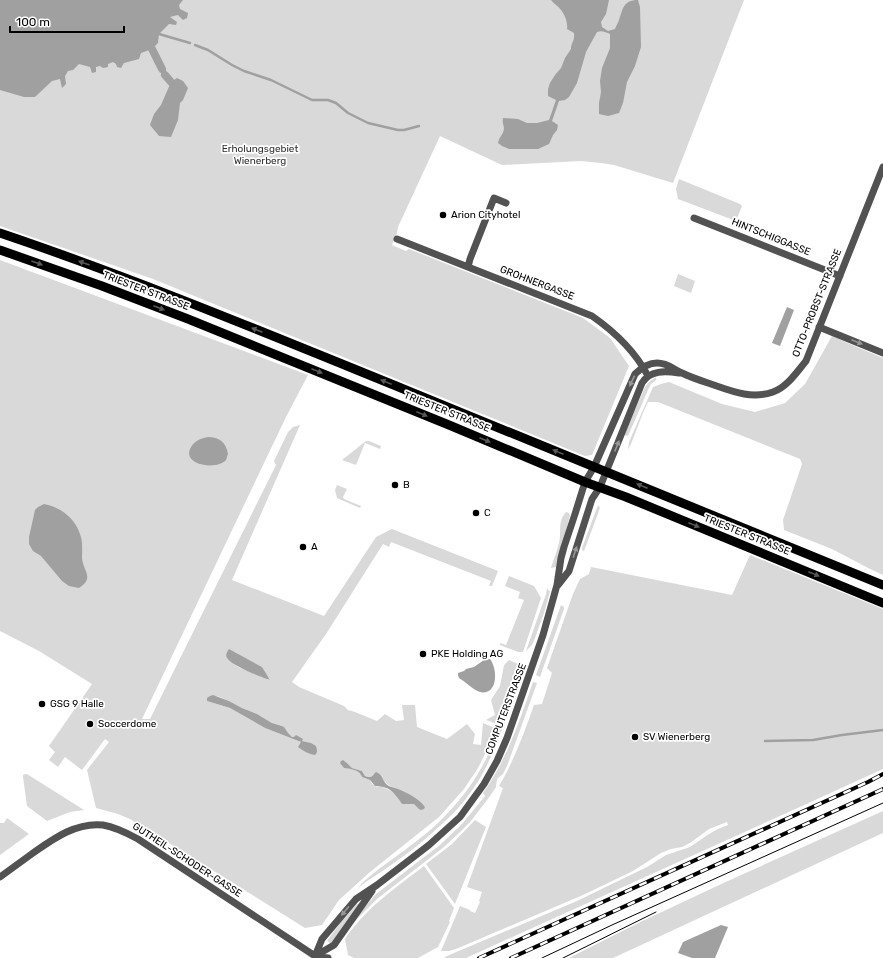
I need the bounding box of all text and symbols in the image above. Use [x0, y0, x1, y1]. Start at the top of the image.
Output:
scale bar [10, 8, 124, 34]
text: 100 m [16, 15, 50, 29]
park label: Erholungsgebiet Wienerberg [222, 143, 298, 167]
place label: Arion Cityhotel [451, 209, 520, 221]
marker: Arion Cityhotel [438, 210, 448, 220]
street label: HINTSCHIGGASSE [730, 216, 812, 258]
street label: OTTO-PROBST-STRASSE [790, 247, 844, 359]
one-way arrow [31, 260, 43, 266]
one-way arrow [77, 260, 89, 266]
street label: GROHNERGASSE [498, 263, 576, 303]
street label: TRIESTER STRASSE [101, 269, 191, 313]
one-way arrow [153, 305, 165, 311]
one-way arrow [251, 327, 263, 333]
one-way arrow [852, 340, 864, 346]
one-way arrow [311, 368, 322, 374]
one-way arrow [629, 375, 635, 387]
one-way arrow [379, 379, 391, 385]
street label: TRIESTER STRASSE [402, 389, 492, 435]
one-way arrow [416, 411, 428, 417]
one-way arrow [480, 437, 491, 443]
one-way arrow [614, 439, 620, 451]
one-way arrow [552, 449, 564, 455]
place label: B [403, 479, 410, 491]
marker: B [390, 480, 400, 490]
one-way arrow [636, 483, 647, 489]
place label: C [484, 507, 491, 519]
marker: C [471, 508, 481, 518]
street label: TRIESTER STRASSE [702, 512, 792, 558]
one-way arrow [688, 522, 700, 528]
place label: A [311, 541, 318, 553]
marker: A [298, 542, 308, 552]
one-way arrow [573, 545, 579, 557]
one-way arrow [809, 572, 821, 578]
place label: PKE Holding AG [431, 648, 503, 660]
marker: PKE Holding AG [418, 649, 428, 659]
street label: COMPUTERSTRASSE [483, 662, 529, 756]
place label: GSG 9 Halle [50, 698, 104, 710]
marker: GSG 9 Halle [37, 699, 47, 709]
place label: Soccerdome [98, 718, 157, 730]
marker: Soccerdome [85, 719, 95, 729]
place label: SV Wienerberg [643, 731, 710, 743]
marker: SV Wienerberg [630, 732, 640, 742]
street label: GUTHEIL-SCHODER-GASSE [130, 820, 244, 900]
one-way arrow [341, 906, 350, 917]

